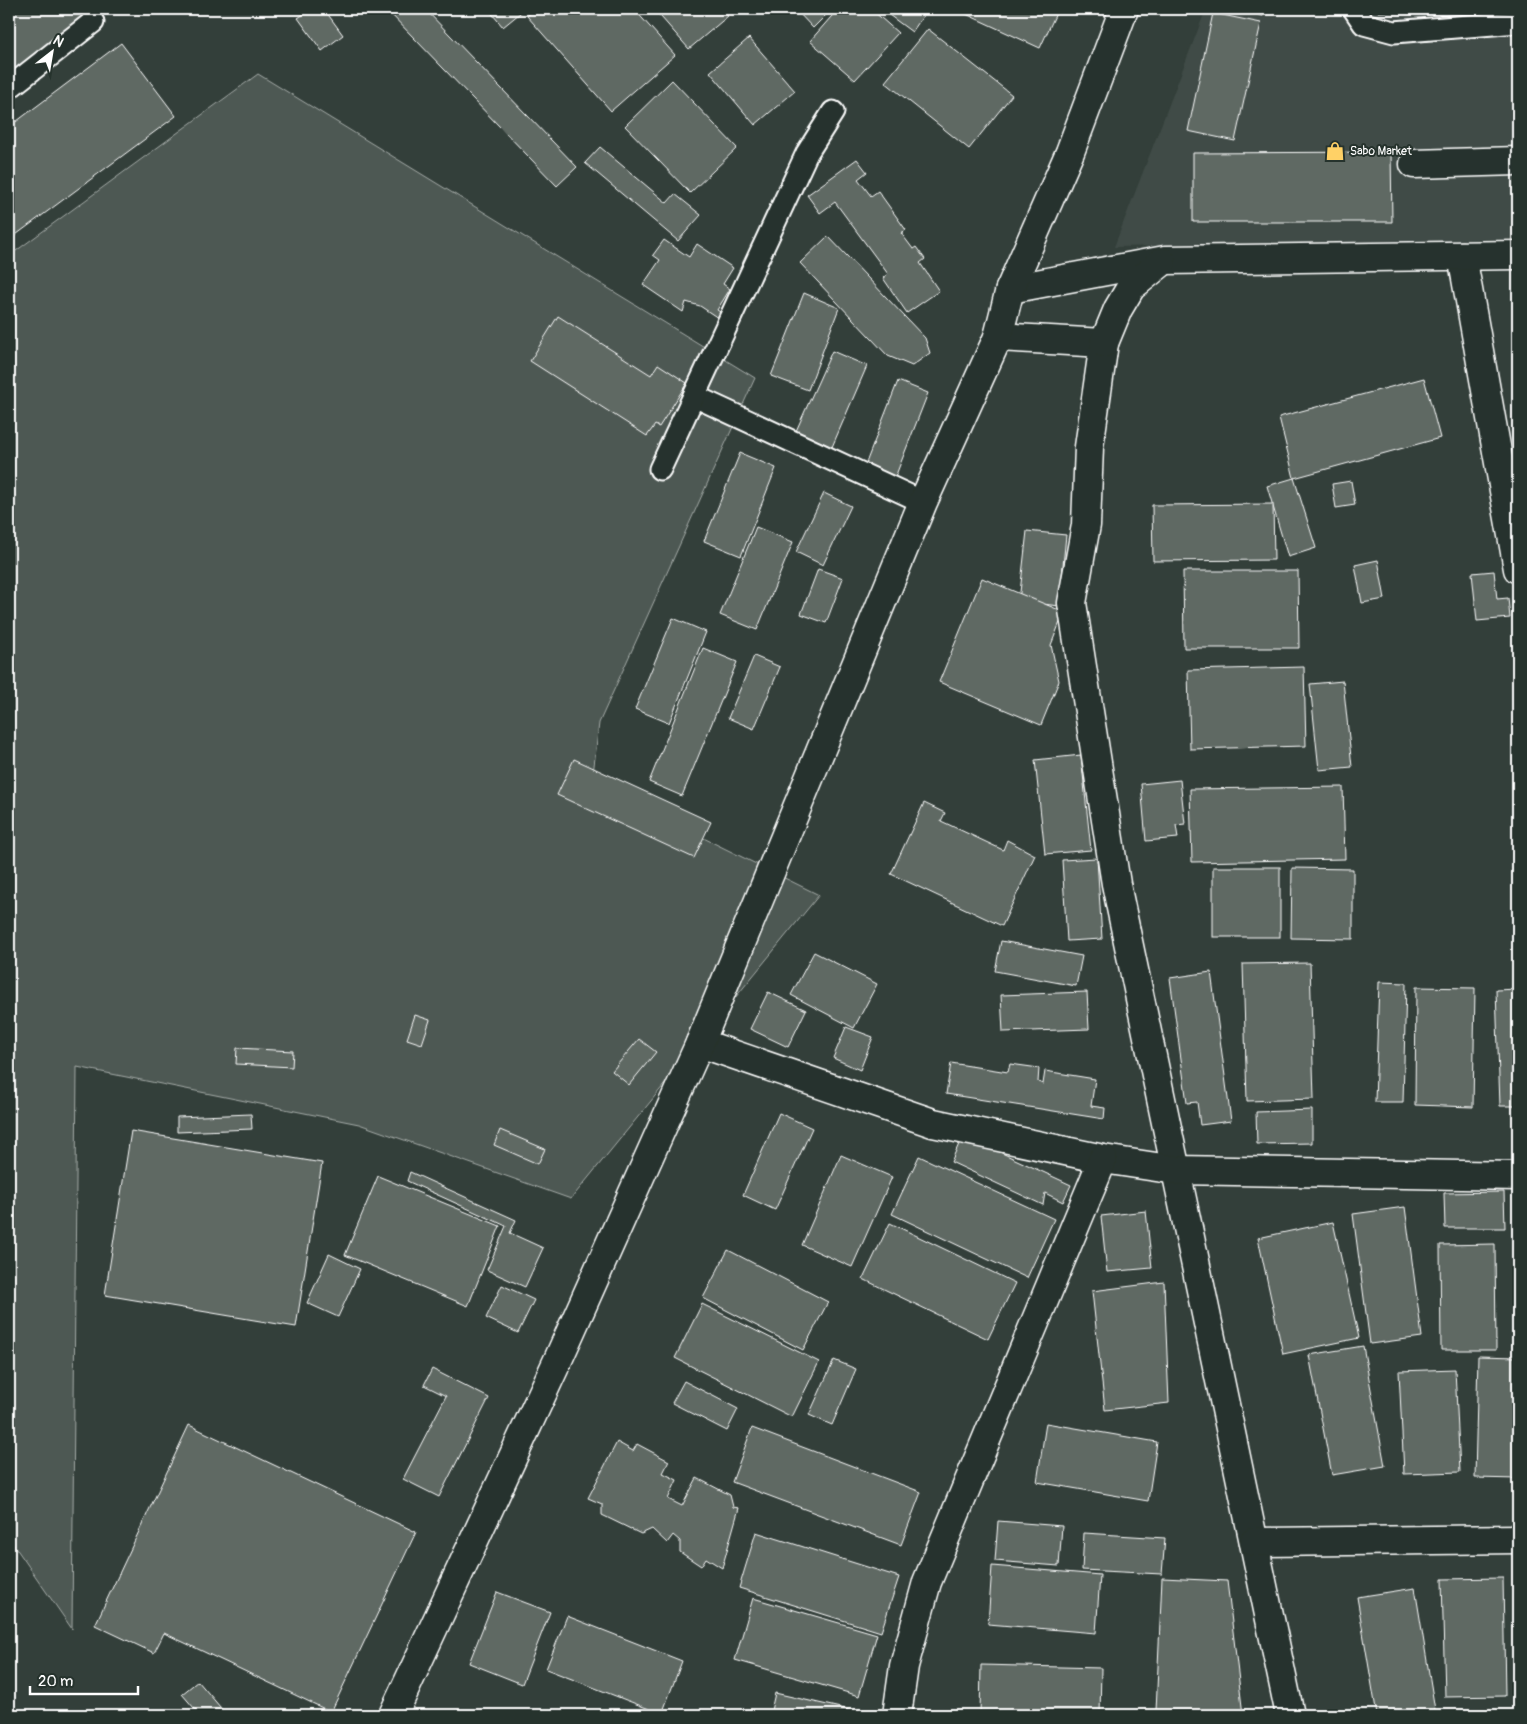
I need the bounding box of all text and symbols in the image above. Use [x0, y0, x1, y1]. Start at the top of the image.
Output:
north arrow [28, 28, 78, 78]
text: N [50, 32, 67, 51]
shop icon: Sabo Market [1324, 140, 1346, 162]
place label: Sabo Market [1350, 144, 1412, 159]
scale bar [30, 1664, 138, 1696]
text: 20 m [38, 1672, 73, 1691]

